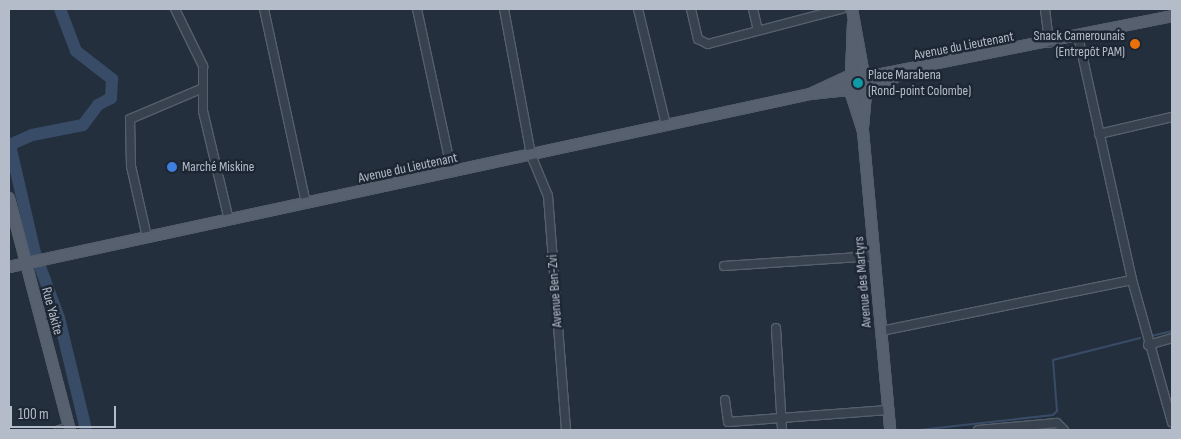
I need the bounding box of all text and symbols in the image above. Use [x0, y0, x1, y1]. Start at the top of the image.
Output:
street label: Avenue du Lieutenant [913, 28, 1015, 64]
place label: Snack Camerounais (Entrepôt PAM) [1033, 28, 1125, 60]
marker: Snack Camerounais (Entrepôt PAM) [1129, 38, 1141, 50]
place label: Place Marabena (Rond-point Colombe) [868, 67, 971, 100]
marker: Place Marabena (Rond-point Colombe) [852, 77, 864, 89]
street label: Avenue du Lieutenant [357, 149, 459, 187]
place label: Marché Miskine [182, 159, 254, 175]
marker: Marché Miskine [166, 161, 178, 173]
street label: Avenue des Martyrs [851, 236, 875, 328]
street label: Avenue Ben-Zvi [544, 254, 566, 328]
street label: Rue Yakite [38, 285, 66, 337]
scale bar [12, 396, 119, 428]
text: 100 m [18, 405, 49, 424]

